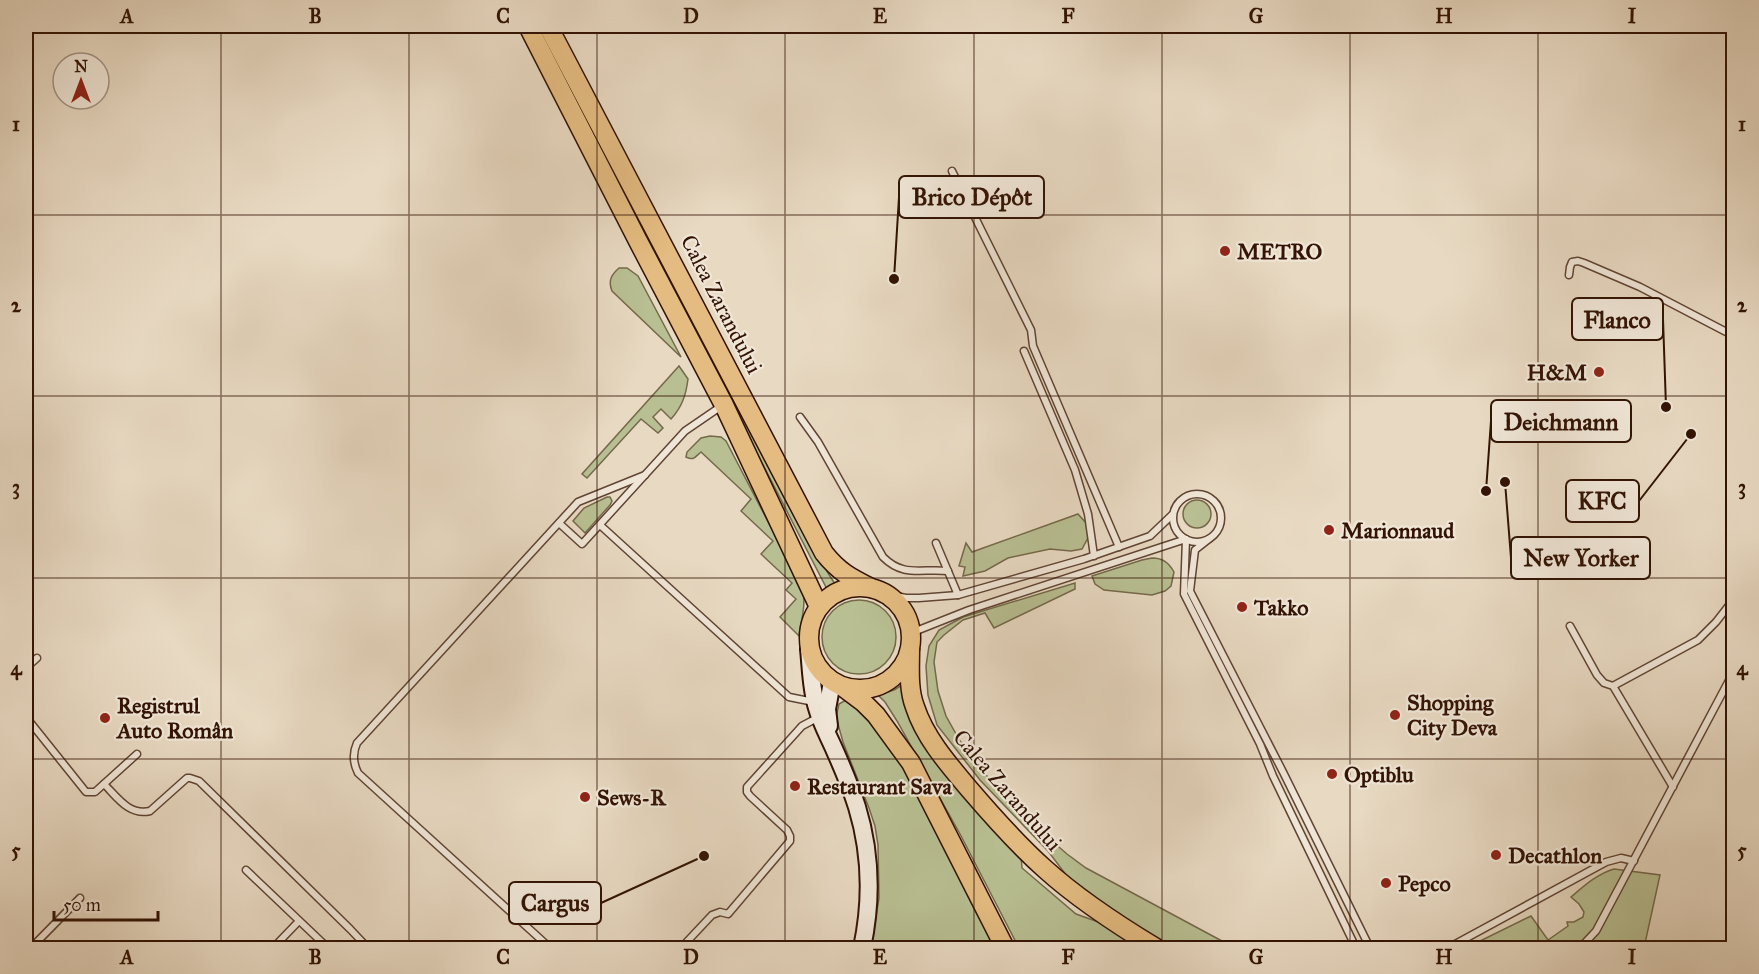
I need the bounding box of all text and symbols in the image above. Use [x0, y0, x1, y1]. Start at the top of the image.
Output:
text: A [118, 4, 134, 28]
text: B [308, 4, 322, 28]
text: C [496, 4, 510, 28]
text: D [683, 4, 699, 28]
text: E [873, 4, 888, 28]
text: F [1061, 4, 1075, 28]
text: G [1249, 4, 1264, 28]
text: H [1435, 4, 1453, 28]
text: I [1628, 4, 1637, 28]
north arrow [51, 51, 111, 111]
text: N [74, 57, 88, 76]
text: 1 [12, 112, 20, 136]
text: 1 [1738, 112, 1746, 136]
callout: Brico Dépôt [899, 176, 1044, 218]
text: Brico Dépôt [912, 182, 1033, 212]
street label: Calea Zarandului [675, 230, 768, 378]
place label: METRO [1237, 238, 1323, 265]
marker: METRO [1218, 244, 1232, 258]
text: 2 [11, 293, 22, 317]
text: 2 [1737, 293, 1748, 317]
callout: Flanco [1572, 298, 1663, 340]
text: Flanco [1583, 305, 1651, 335]
place label: H&M [1527, 359, 1587, 386]
marker: H&M [1592, 365, 1606, 379]
callout: Deichmann [1491, 400, 1631, 442]
text: Deichmann [1503, 407, 1619, 437]
text: 3 [12, 475, 20, 500]
text: 3 [1738, 475, 1746, 500]
callout: KFC [1566, 480, 1639, 522]
text: KFC [1577, 486, 1627, 516]
place label: Marionnaud [1341, 517, 1455, 544]
marker: Marionnaud [1322, 523, 1336, 537]
callout: New Yorker [1511, 537, 1650, 579]
text: New Yorker [1523, 543, 1640, 573]
place label: Takko [1253, 594, 1309, 621]
marker: Takko [1235, 600, 1249, 614]
text: 4 [10, 656, 22, 681]
text: 4 [1736, 656, 1748, 681]
place label: Shopping City Deva [1407, 689, 1498, 741]
place label: Registrul Auto Român [115, 692, 233, 744]
marker: Shopping City Deva [1388, 708, 1402, 722]
marker: Registrul Auto Român [98, 711, 112, 725]
street label: Calea Zarandului [948, 724, 1068, 857]
place label: Optiblu [1344, 761, 1414, 788]
marker: Optiblu [1325, 767, 1339, 781]
place label: Restaurant Sava [807, 773, 952, 800]
marker: Restaurant Sava [788, 779, 802, 793]
place label: Sews-R [597, 784, 667, 811]
marker: Sews-R [578, 790, 592, 804]
text: 5 [11, 838, 21, 862]
text: 5 [1737, 838, 1747, 862]
place label: Decathlon [1508, 842, 1602, 869]
marker: Decathlon [1489, 848, 1503, 862]
place label: Pepco [1398, 870, 1451, 897]
marker: Pepco [1379, 876, 1393, 890]
callout: Cargus [509, 882, 601, 924]
scale bar [54, 884, 158, 922]
text: Cargus [521, 888, 589, 918]
text: 50 m [63, 894, 101, 916]
text: A [118, 945, 134, 969]
text: B [308, 945, 322, 969]
text: C [496, 945, 510, 969]
text: D [683, 945, 699, 969]
text: E [873, 945, 888, 969]
text: F [1061, 945, 1075, 969]
text: G [1249, 945, 1264, 969]
text: H [1435, 945, 1453, 969]
text: I [1628, 945, 1637, 969]

